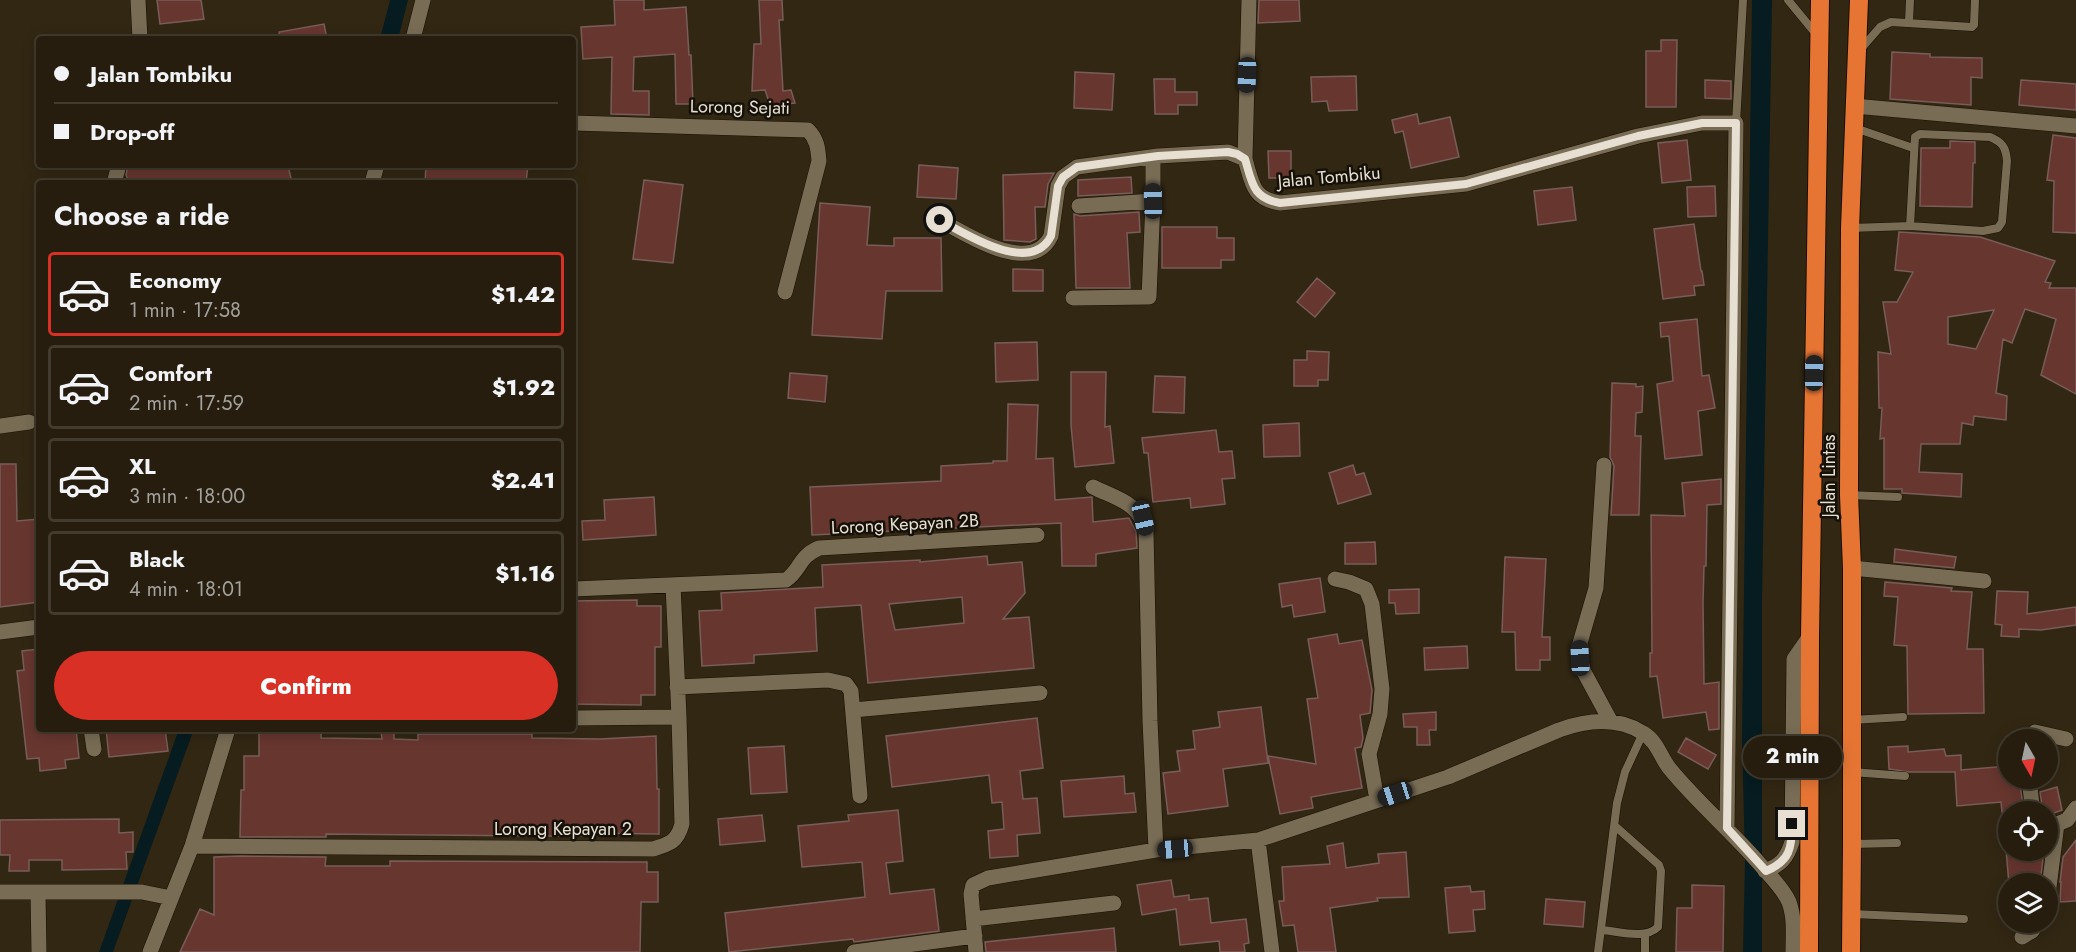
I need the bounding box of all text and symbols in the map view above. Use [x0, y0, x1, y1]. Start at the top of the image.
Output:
car [1237, 57, 1257, 93]
text: Jalan Tombiku [90, 58, 232, 90]
street label: Lorong Sejati [690, 93, 790, 121]
text: Drop-off [90, 116, 174, 148]
street label: Jalan Tombiku [1274, 160, 1382, 195]
car [1144, 183, 1162, 219]
text: Choose a ride [54, 196, 229, 235]
route start [926, 206, 953, 233]
text: Economy [129, 264, 221, 296]
icon: car [57, 267, 111, 321]
text: $1.42 [491, 278, 555, 310]
text: 1 min · 17:58 [129, 296, 241, 325]
car [1805, 355, 1823, 391]
text: Comfort [129, 357, 212, 389]
icon: car [57, 360, 111, 414]
text: $1.92 [492, 371, 555, 403]
text: 2 min · 17:59 [129, 389, 244, 418]
street label: Jalan Lintas [1816, 434, 1842, 520]
text: XL [129, 450, 156, 482]
icon: car [57, 453, 111, 507]
text: $2.41 [491, 464, 555, 496]
text: 3 min · 18:00 [129, 482, 245, 511]
car [1130, 498, 1156, 538]
street label: Lorong Kepayan 2B [830, 507, 980, 541]
text: Black [129, 543, 185, 575]
icon: car [57, 546, 111, 600]
text: $1.16 [495, 557, 555, 589]
text: 4 min · 18:01 [129, 575, 243, 604]
car [1570, 640, 1590, 676]
button: Confirm [54, 651, 558, 720]
north arrow [1998, 729, 2058, 789]
map controls [1998, 729, 2058, 933]
callout: 2 min [1742, 737, 1842, 779]
text: 2 min [1766, 742, 1819, 771]
car [1375, 780, 1415, 808]
button: locate [1998, 801, 2058, 861]
route end [1778, 810, 1805, 837]
street label: Lorong Kepayan 2 [494, 816, 632, 842]
car [1156, 838, 1194, 860]
button: layers [1998, 873, 2058, 933]

